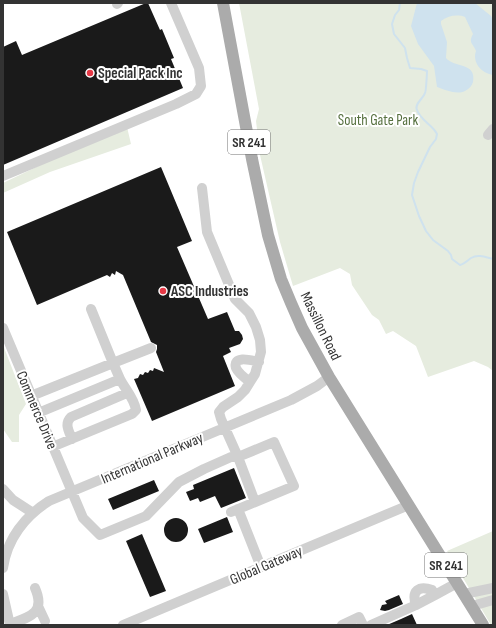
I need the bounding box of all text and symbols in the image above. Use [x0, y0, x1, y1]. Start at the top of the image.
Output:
place label: Special Pack Inc [98, 64, 183, 83]
marker: Special Pack Inc [85, 68, 95, 78]
park label: South Gate Park [338, 111, 418, 130]
road number: SR 241 [228, 130, 270, 154]
place label: ASC Industries [170, 282, 249, 301]
marker: ASC Industries [158, 286, 168, 296]
street label: Massillon Road [296, 289, 345, 363]
street label: Commerce Drive [12, 368, 62, 452]
street label: International Parkway [98, 428, 206, 489]
street label: Global Gateway [227, 542, 306, 589]
road number: SR 241 [425, 553, 467, 577]

